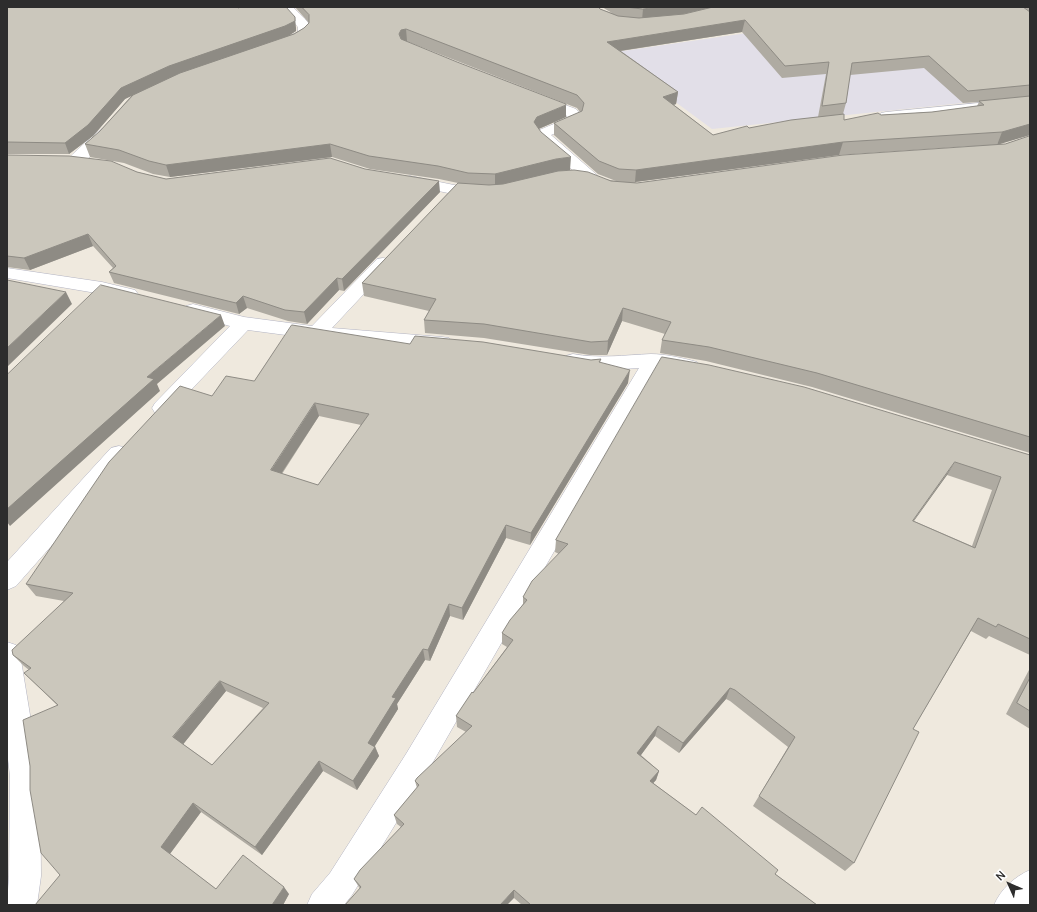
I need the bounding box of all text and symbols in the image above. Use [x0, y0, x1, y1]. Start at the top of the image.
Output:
north arrow [989, 864, 1029, 904]
text: N [992, 867, 1008, 883]

